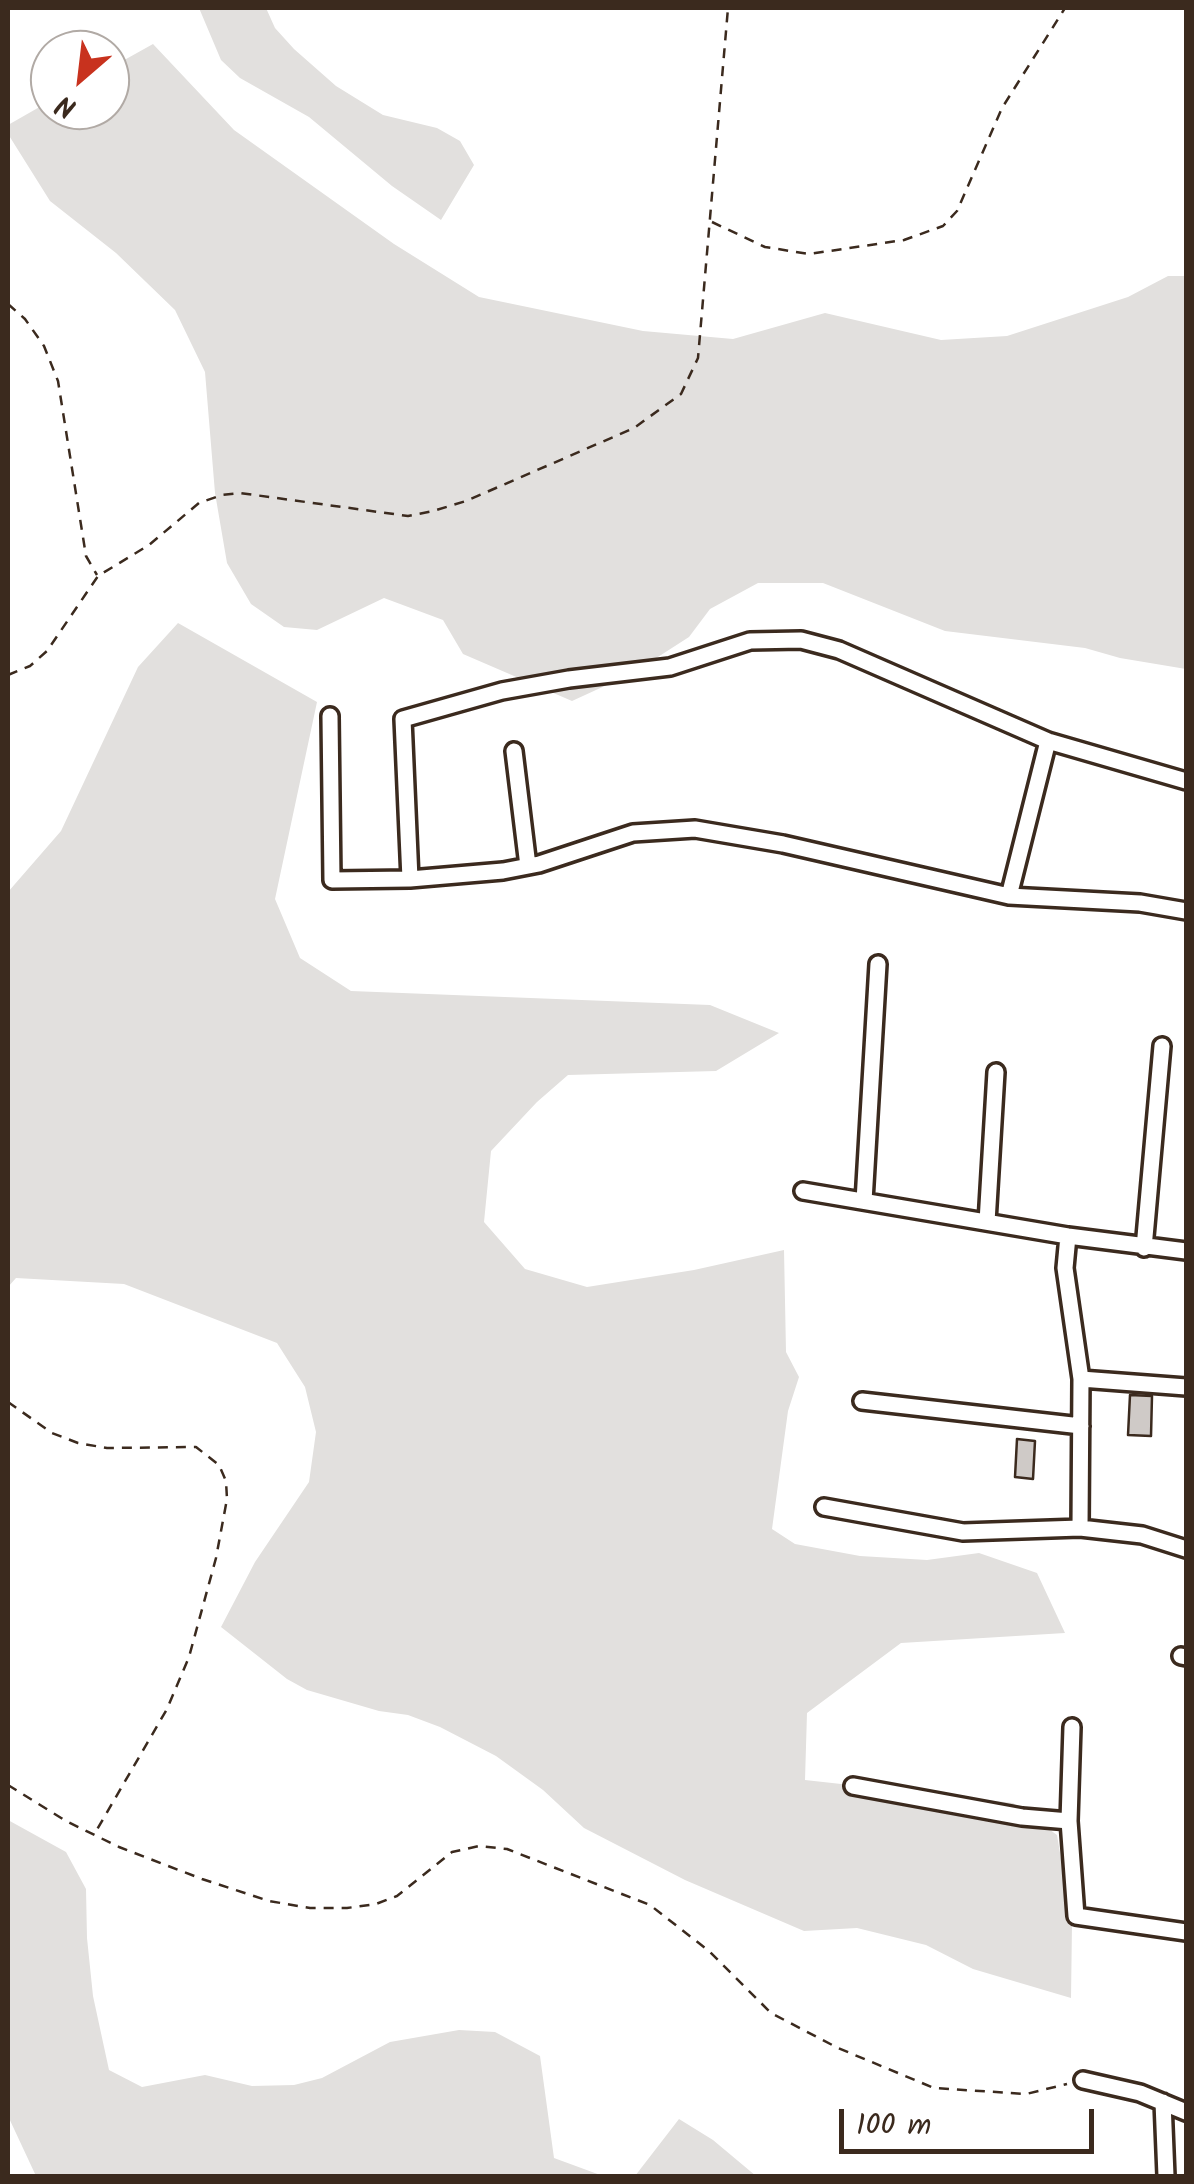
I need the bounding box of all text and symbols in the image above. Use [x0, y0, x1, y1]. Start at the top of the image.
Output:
north arrow [30, 30, 130, 130]
text: N [48, 81, 85, 129]
scale bar [844, 2089, 1099, 2151]
text: 100 m [856, 2102, 931, 2150]

